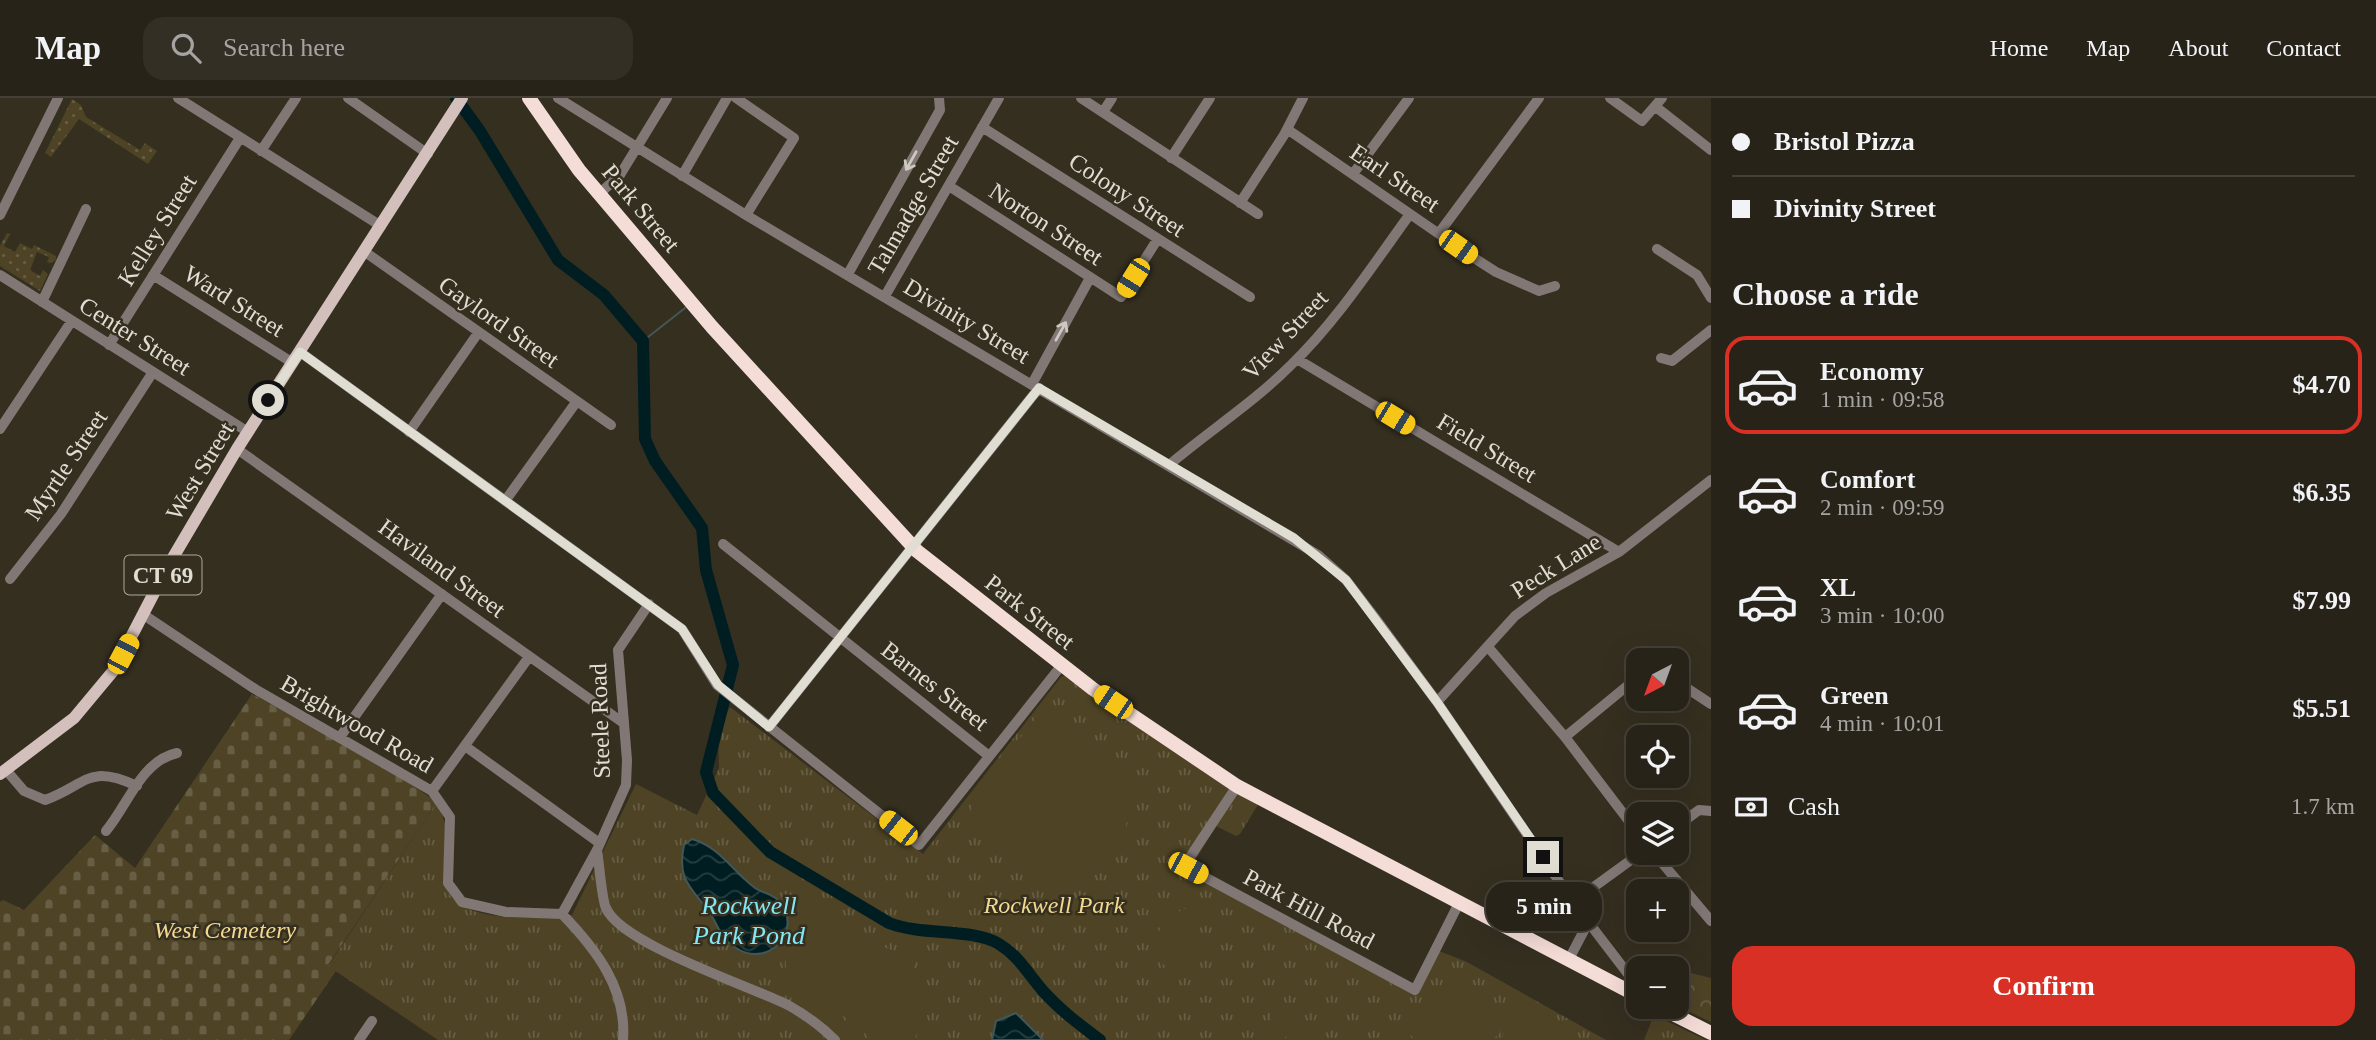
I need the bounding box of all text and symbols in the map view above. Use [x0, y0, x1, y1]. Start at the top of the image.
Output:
search box [143, 17, 633, 80]
icon: search [167, 29, 205, 67]
text: Map [35, 30, 101, 66]
text: Search here [223, 33, 345, 62]
text: Home [1990, 35, 2048, 61]
text: Map [2086, 35, 2130, 61]
text: About [2168, 35, 2228, 61]
text: Contact [2266, 35, 2341, 61]
text: Bristol Pizza [1774, 127, 1915, 156]
street label: Talmadge Street [863, 131, 963, 279]
street label: Earl Street [1345, 139, 1445, 217]
street label: Colony Street [1064, 148, 1190, 242]
one-way arrow [904, 150, 917, 171]
street label: Park Street [597, 159, 685, 257]
street label: Kelley Street [113, 169, 202, 290]
street label: Norton Street [984, 178, 1108, 270]
text: Divinity Street [1774, 194, 1936, 223]
car [1435, 226, 1482, 268]
car [1113, 255, 1154, 301]
street label: Ward Street [179, 260, 289, 342]
street label: Gaylord Street [434, 271, 564, 373]
street label: Divinity Street [899, 273, 1035, 369]
text: Choose a ride [1732, 276, 1919, 312]
street label: View Street [1237, 285, 1333, 385]
street label: Center Street [75, 292, 196, 381]
one-way arrow [1055, 321, 1068, 342]
icon: car [1736, 354, 1799, 417]
text: Economy [1820, 357, 1924, 386]
text: $4.70 [2293, 370, 2351, 399]
route start [252, 384, 284, 416]
text: 1 min · 09:58 [1820, 387, 1945, 412]
car [1372, 398, 1419, 438]
street label: Myrtle Street [20, 405, 113, 525]
street label: Field Street [1433, 408, 1542, 488]
street label: West Street [161, 417, 239, 525]
icon: car [1736, 462, 1799, 525]
text: Comfort [1820, 465, 1915, 494]
text: $6.35 [2293, 478, 2351, 507]
text: 2 min · 09:59 [1820, 495, 1945, 520]
street label: Haviland Street [374, 513, 511, 623]
street label: Peck Lane [1506, 528, 1606, 604]
road number: CT 69 [124, 555, 202, 594]
street label: Park Street [980, 569, 1080, 655]
icon: car [1736, 570, 1799, 633]
text: XL [1820, 573, 1856, 602]
text: $7.99 [2293, 586, 2351, 615]
text: 3 min · 10:00 [1820, 603, 1945, 628]
car [104, 631, 143, 677]
street label: Barnes Street [876, 636, 994, 736]
north arrow [1626, 648, 1689, 710]
map controls [1626, 648, 1689, 1019]
street label: Steele Road [585, 663, 615, 779]
street label: Brightwood Road [276, 670, 438, 778]
icon: car [1736, 678, 1799, 741]
text: Green [1820, 681, 1889, 710]
car [1090, 682, 1137, 722]
text: $5.51 [2293, 694, 2351, 723]
text: 4 min · 10:01 [1820, 711, 1945, 736]
button: locate [1626, 725, 1689, 788]
icon: cash [1732, 788, 1770, 826]
text: Cash [1788, 792, 1840, 821]
text: 1.7 km [2291, 794, 2355, 819]
button: layers [1626, 802, 1689, 865]
car [875, 807, 922, 849]
route end [1527, 841, 1559, 873]
car [1165, 849, 1212, 887]
street label: Park Hill Road [1239, 864, 1379, 954]
button: + [1626, 879, 1689, 942]
callout: 5 min [1485, 882, 1601, 930]
water label: Rockwell Park Pond [692, 891, 806, 950]
park label: Rockwell Park [983, 892, 1125, 918]
text: 5 min [1516, 894, 1572, 919]
park label: West Cemetery [154, 917, 297, 943]
button: Confirm [1732, 946, 2355, 1026]
button: − [1626, 956, 1689, 1019]

